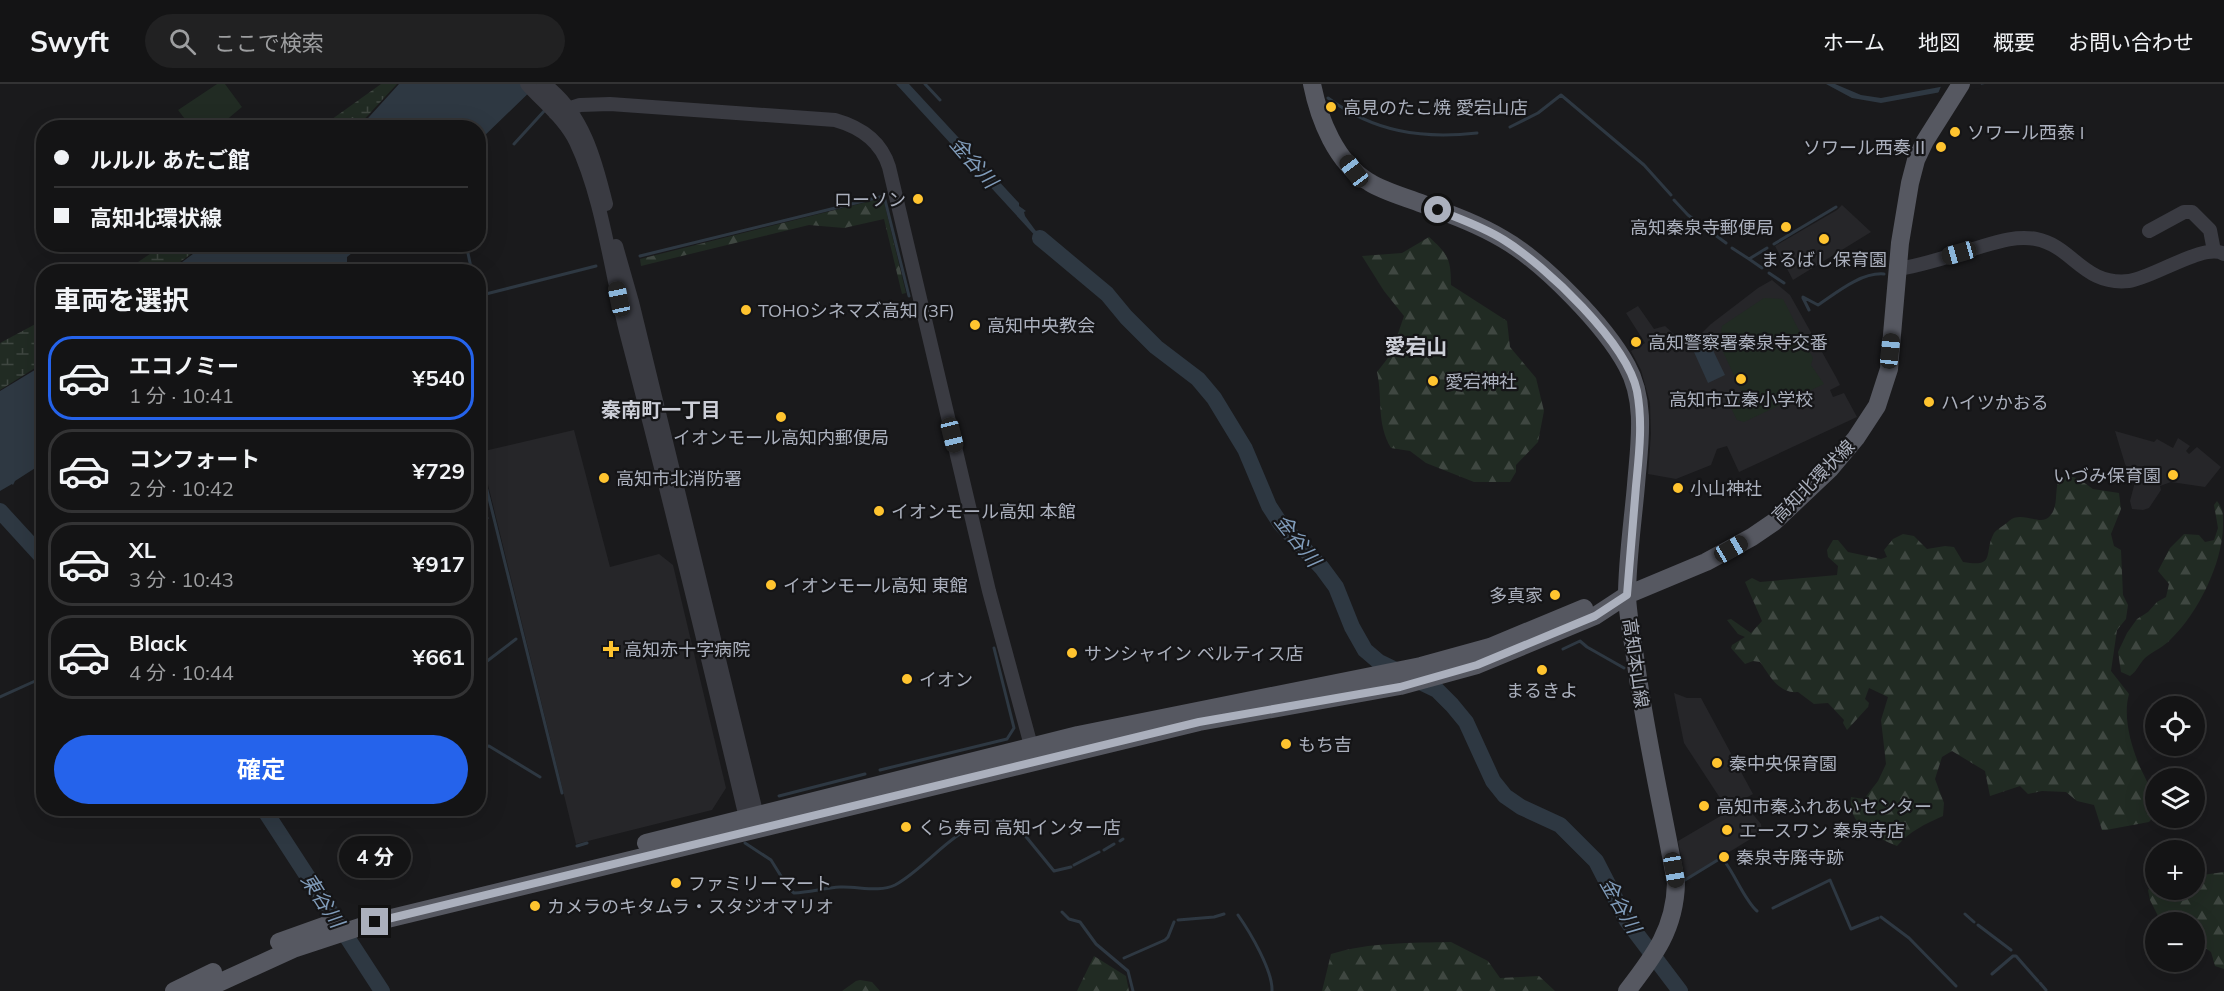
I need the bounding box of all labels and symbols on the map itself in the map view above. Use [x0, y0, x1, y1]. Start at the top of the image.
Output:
place label: 高見のたこ焼 愛宕山店 [1343, 96, 1528, 119]
marker: 高見のたこ焼 愛宕山店 [1324, 100, 1338, 114]
place label: ソワール西泰 I [1967, 121, 2084, 144]
marker: ソワール西泰 I [1948, 125, 1962, 139]
water label: 金谷川 [945, 131, 1004, 194]
place label: ソワール西奏Ⅱ [1803, 136, 1929, 159]
marker: ソワール西奏Ⅱ [1934, 140, 1948, 154]
car [1336, 151, 1372, 191]
place label: ローソン [834, 188, 906, 211]
marker: ローソン [911, 192, 925, 206]
route start [1424, 196, 1451, 223]
place label: 高知秦泉寺郵便局 [1630, 216, 1774, 239]
marker: 高知秦泉寺郵便局 [1779, 220, 1793, 234]
marker: まるばし保育園 [1817, 232, 1831, 246]
car [1939, 239, 1979, 267]
place label: まるばし保育園 [1761, 248, 1887, 271]
car [606, 280, 632, 318]
place label: TOHOシネマズ高知 (3F) [758, 299, 955, 322]
marker: TOHOシネマズ高知 (3F) [739, 303, 753, 317]
place label: 高知中央教会 [987, 314, 1095, 337]
marker: 高知中央教会 [968, 318, 982, 332]
place label: 高知警察署秦泉寺交番 [1648, 331, 1828, 354]
car [1879, 332, 1901, 370]
district label: 愛宕山 [1385, 333, 1448, 359]
marker: 高知警察署秦泉寺交番 [1629, 335, 1643, 349]
place label: 愛宕神社 [1445, 370, 1517, 393]
marker: 高知市立秦小学校 [1734, 372, 1748, 386]
marker: 愛宕神社 [1426, 374, 1440, 388]
place label: 高知市立秦小学校 [1669, 388, 1813, 411]
place label: ハイツかおる [1941, 391, 2049, 414]
marker: ハイツかおる [1922, 395, 1936, 409]
district label: 秦南町一丁目 [601, 397, 721, 422]
marker: イオンモール高知内郵便局 [774, 410, 788, 424]
car [939, 415, 965, 455]
place label: イオンモール高知内郵便局 [673, 426, 889, 449]
street label: 高知北環状線 [1767, 435, 1859, 527]
place label: いづみ保育園 [2053, 464, 2161, 487]
place label: 高知市北消防署 [616, 467, 742, 490]
marker: いづみ保育園 [2166, 468, 2180, 482]
marker: 高知市北消防署 [597, 471, 611, 485]
place label: 小山神社 [1690, 477, 1762, 500]
marker: 小山神社 [1671, 481, 1685, 495]
place label: イオンモール高知 本館 [891, 500, 1076, 523]
marker: イオンモール高知 本館 [872, 504, 886, 518]
water label: 金谷川 [1270, 509, 1328, 573]
car [1711, 532, 1751, 566]
place label: イオンモール高知 東館 [783, 574, 968, 597]
marker: イオンモール高知 東館 [764, 578, 778, 592]
place label: 多真家 [1489, 584, 1543, 607]
marker: 多真家 [1548, 588, 1562, 602]
street label: 高知本山線 [1618, 617, 1654, 709]
place label: 高知赤十字病院 [624, 638, 750, 661]
marker: 高知赤十字病院 [602, 640, 620, 658]
place label: サンシャイン ベルティス店 [1084, 642, 1304, 665]
marker: サンシャイン ベルティス店 [1065, 646, 1079, 660]
marker: まるきよ [1535, 663, 1549, 677]
place label: イオン [919, 668, 973, 691]
marker: イオン [900, 672, 914, 686]
place label: まるきよ [1506, 679, 1578, 702]
place label: もち吉 [1298, 733, 1352, 756]
marker: もち吉 [1279, 737, 1293, 751]
place label: 秦中央保育園 [1729, 752, 1837, 775]
marker: 秦中央保育園 [1710, 756, 1724, 770]
place label: 高知市秦ふれあいセンター [1716, 795, 1932, 818]
marker: 高知市秦ふれあいセンター [1697, 799, 1711, 813]
place label: くら寿司 高知インター店 [918, 816, 1121, 839]
place label: エースワン 秦泉寺店 [1739, 819, 1905, 842]
marker: くら寿司 高知インター店 [899, 820, 913, 834]
marker: エースワン 秦泉寺店 [1720, 823, 1734, 837]
callout: 4 分 [339, 835, 411, 877]
place label: 秦泉寺廃寺跡 [1736, 846, 1844, 869]
marker: 秦泉寺廃寺跡 [1717, 850, 1731, 864]
car [1662, 851, 1686, 889]
water label: 東谷川 [296, 868, 351, 934]
place label: ファミリーマート [688, 872, 832, 895]
water label: 金谷川 [1595, 873, 1648, 939]
marker: ファミリーマート [669, 876, 683, 890]
place label: カメラのキタムラ・スタジオマリオ [547, 895, 834, 918]
marker: カメラのキタムラ・スタジオマリオ [528, 899, 542, 913]
route end [361, 908, 388, 935]

